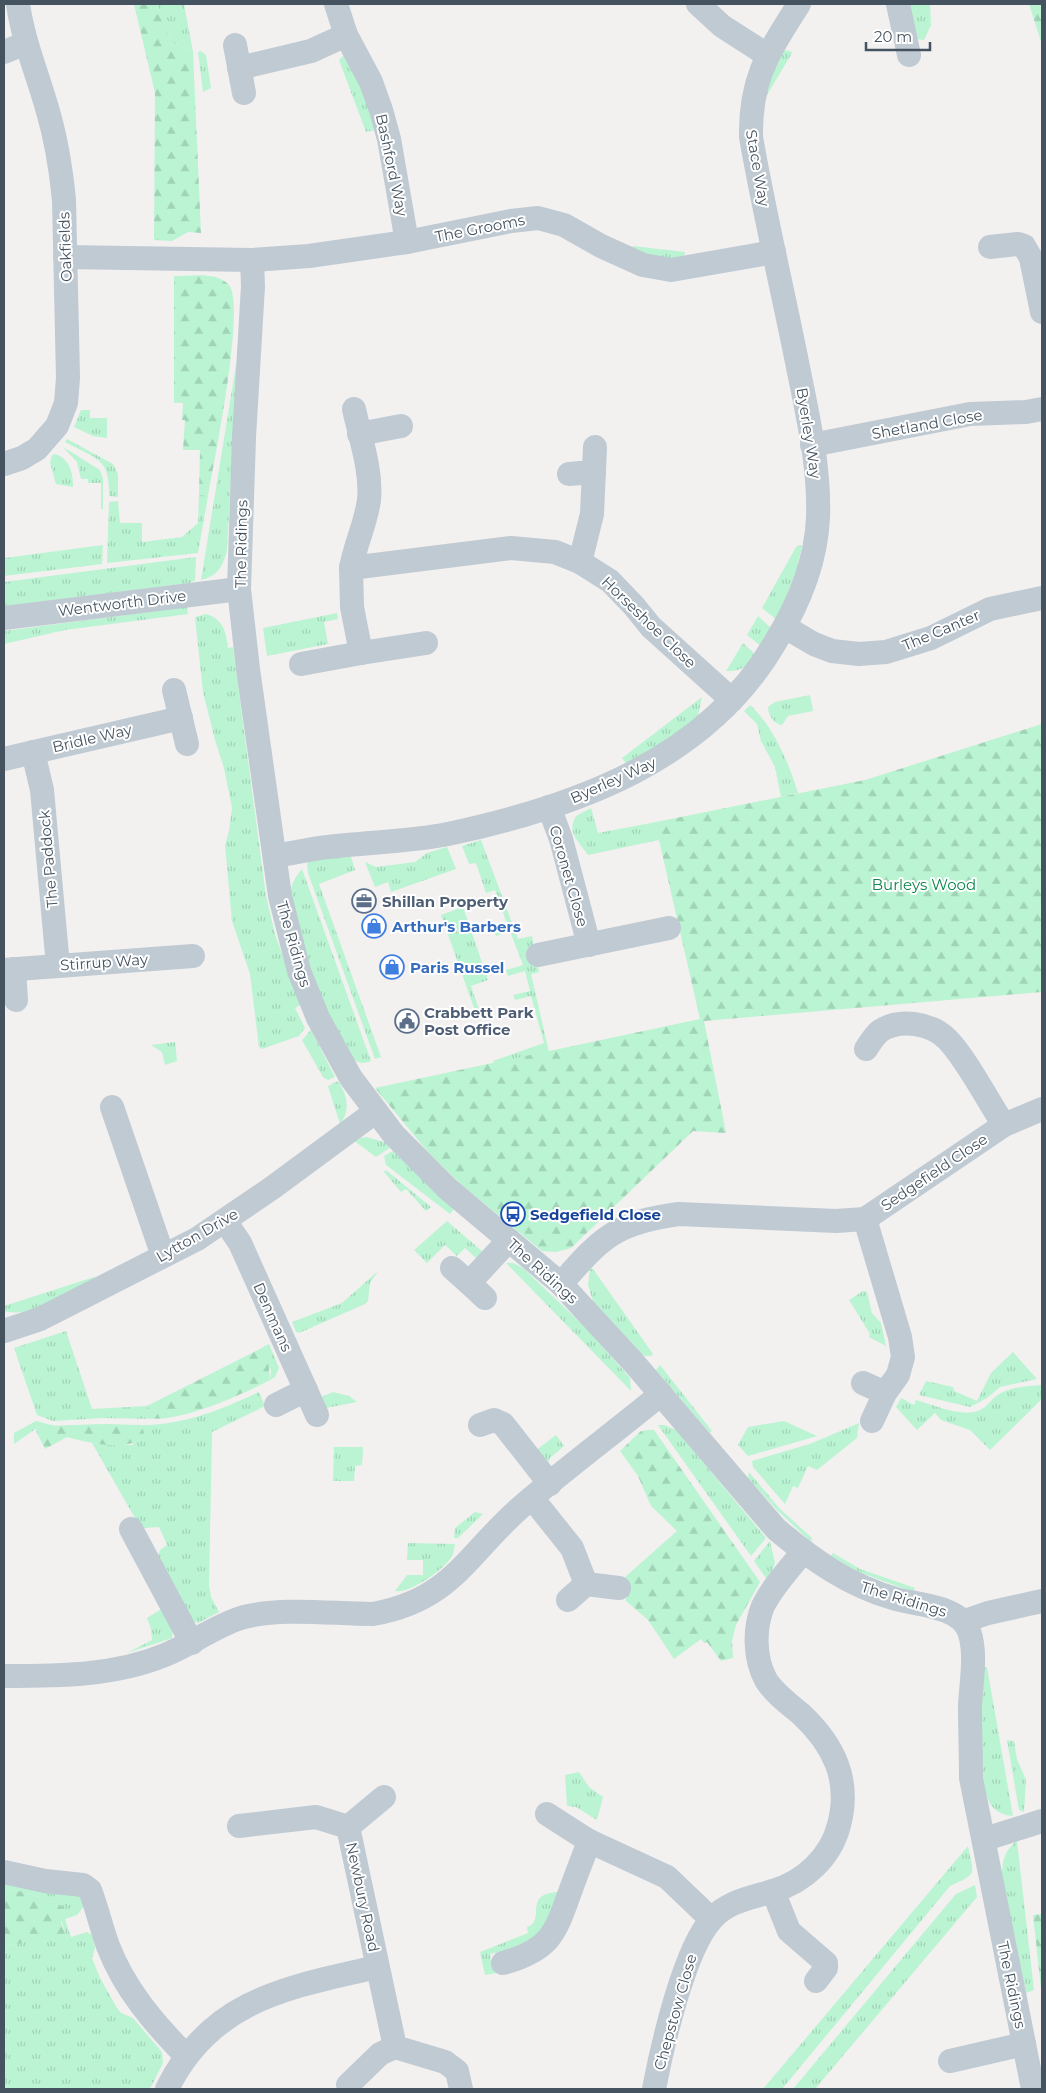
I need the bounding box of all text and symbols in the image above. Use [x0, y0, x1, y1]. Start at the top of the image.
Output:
scale bar [866, 20, 930, 52]
text: 20 m [874, 27, 912, 46]
street label: Bashford Way [372, 112, 412, 219]
street label: Stace Way [742, 128, 774, 209]
street label: The Grooms [433, 210, 527, 246]
street label: Oakfields [54, 212, 76, 282]
street label: Byerley Way [792, 386, 826, 481]
street label: Shetland Close [870, 405, 984, 443]
street label: The Ridings [231, 500, 251, 588]
street label: Horseshoe Close [598, 572, 700, 672]
street label: Wentworth Drive [57, 586, 187, 620]
street label: The Canter [899, 605, 983, 655]
street label: Bridle Way [50, 719, 134, 756]
street label: Byerley Way [567, 752, 660, 807]
street label: The Paddock [34, 809, 62, 909]
street label: Coronet Close [545, 823, 593, 929]
park label: Burleys Wood [872, 875, 976, 894]
office icon: Shillan Property [351, 888, 377, 914]
place label: Shillan Property [382, 892, 509, 911]
street label: The Ridings [273, 899, 315, 989]
shop icon: Arthur's Barbers [361, 913, 387, 939]
place label: Arthur's Barbers [391, 917, 521, 936]
street label: Stirrup Way [59, 949, 149, 975]
shop icon: Paris Russel [379, 954, 405, 980]
place label: Paris Russel [410, 958, 504, 977]
place label: Crabbett Park Post Office [424, 1003, 534, 1039]
public building icon: Crabbett Park Post Office [394, 1008, 420, 1034]
street label: Sedgefield Close [877, 1129, 991, 1215]
bus stop icon: Sedgefield Close [500, 1201, 526, 1227]
street label: Lytton Drive [153, 1204, 241, 1266]
place label: Sedgefield Close [530, 1205, 661, 1224]
street label: The Ridings [504, 1234, 582, 1308]
street label: Denmans [249, 1279, 297, 1355]
street label: The Ridings [859, 1577, 949, 1621]
street label: Newbury Road [342, 1840, 384, 1954]
street label: The Ridings [994, 1940, 1030, 2030]
street label: Chepstow Close [649, 1952, 701, 2072]

